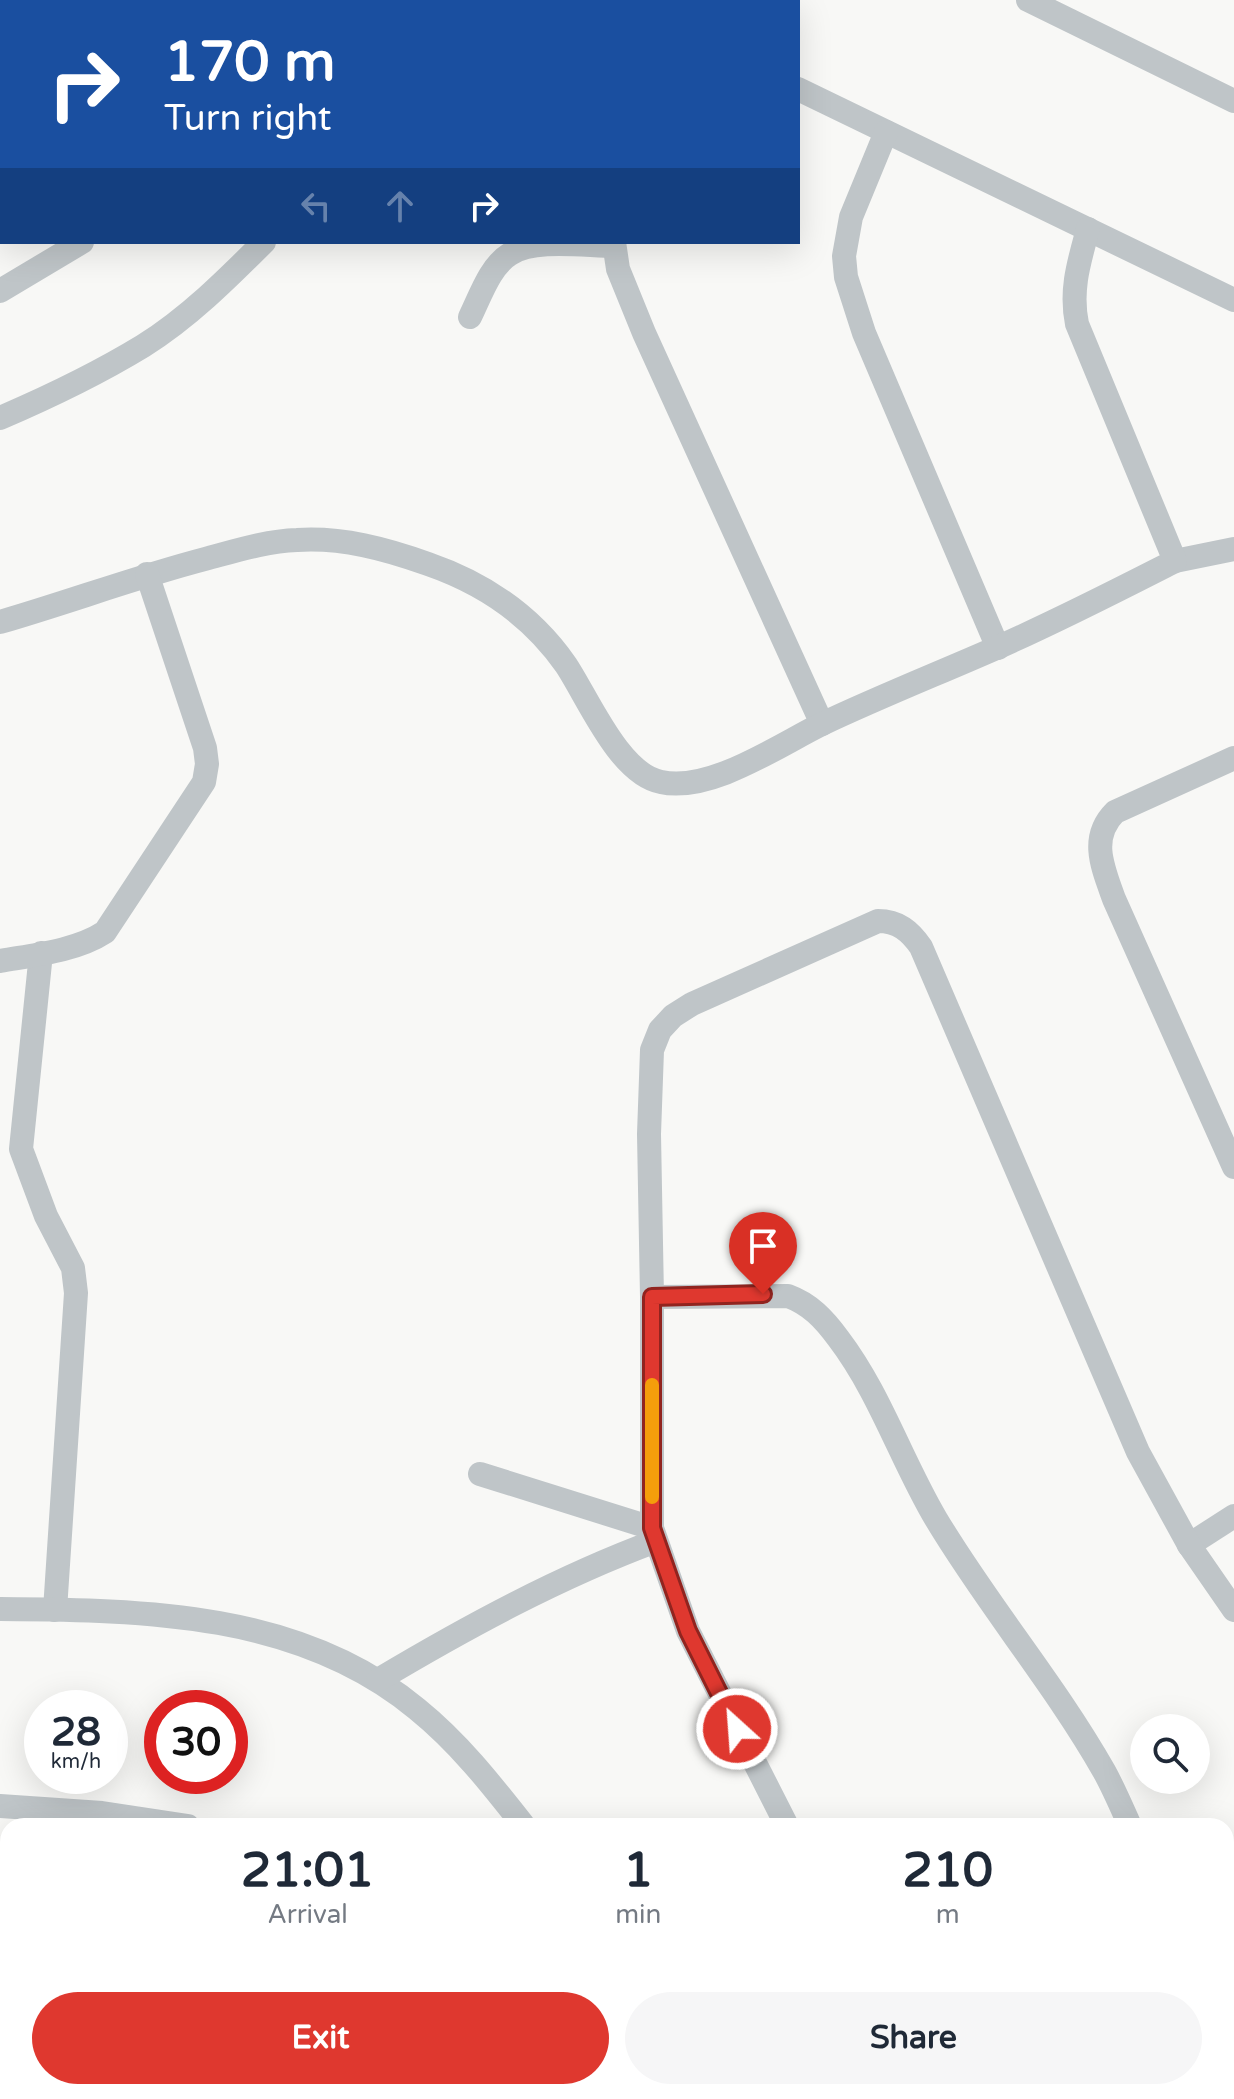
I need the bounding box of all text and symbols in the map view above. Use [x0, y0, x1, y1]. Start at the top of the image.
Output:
text: 170 m [164, 29, 335, 96]
icon: right [32, 32, 136, 136]
text: Turn right [164, 97, 331, 140]
icon: left [294, 184, 338, 228]
icon: ahead [378, 184, 422, 228]
icon: right [462, 184, 506, 228]
pin [729, 1212, 797, 1294]
icon: arrive [741, 1224, 785, 1268]
position arrow [695, 1687, 779, 1771]
speed limit sign: 30 [144, 1690, 248, 1794]
text: 28 [51, 1708, 101, 1756]
map controls [1130, 1714, 1210, 1794]
button: search [1130, 1714, 1210, 1794]
text: km/h [51, 1750, 101, 1774]
text: 21:01 [241, 1842, 374, 1900]
text: 1 [623, 1842, 653, 1900]
text: 210 [902, 1842, 993, 1900]
text: Arrival [267, 1899, 348, 1930]
text: min [615, 1899, 661, 1930]
text: m [936, 1899, 960, 1930]
button: Exit [32, 1992, 609, 2084]
button: Share [625, 1992, 1202, 2084]

